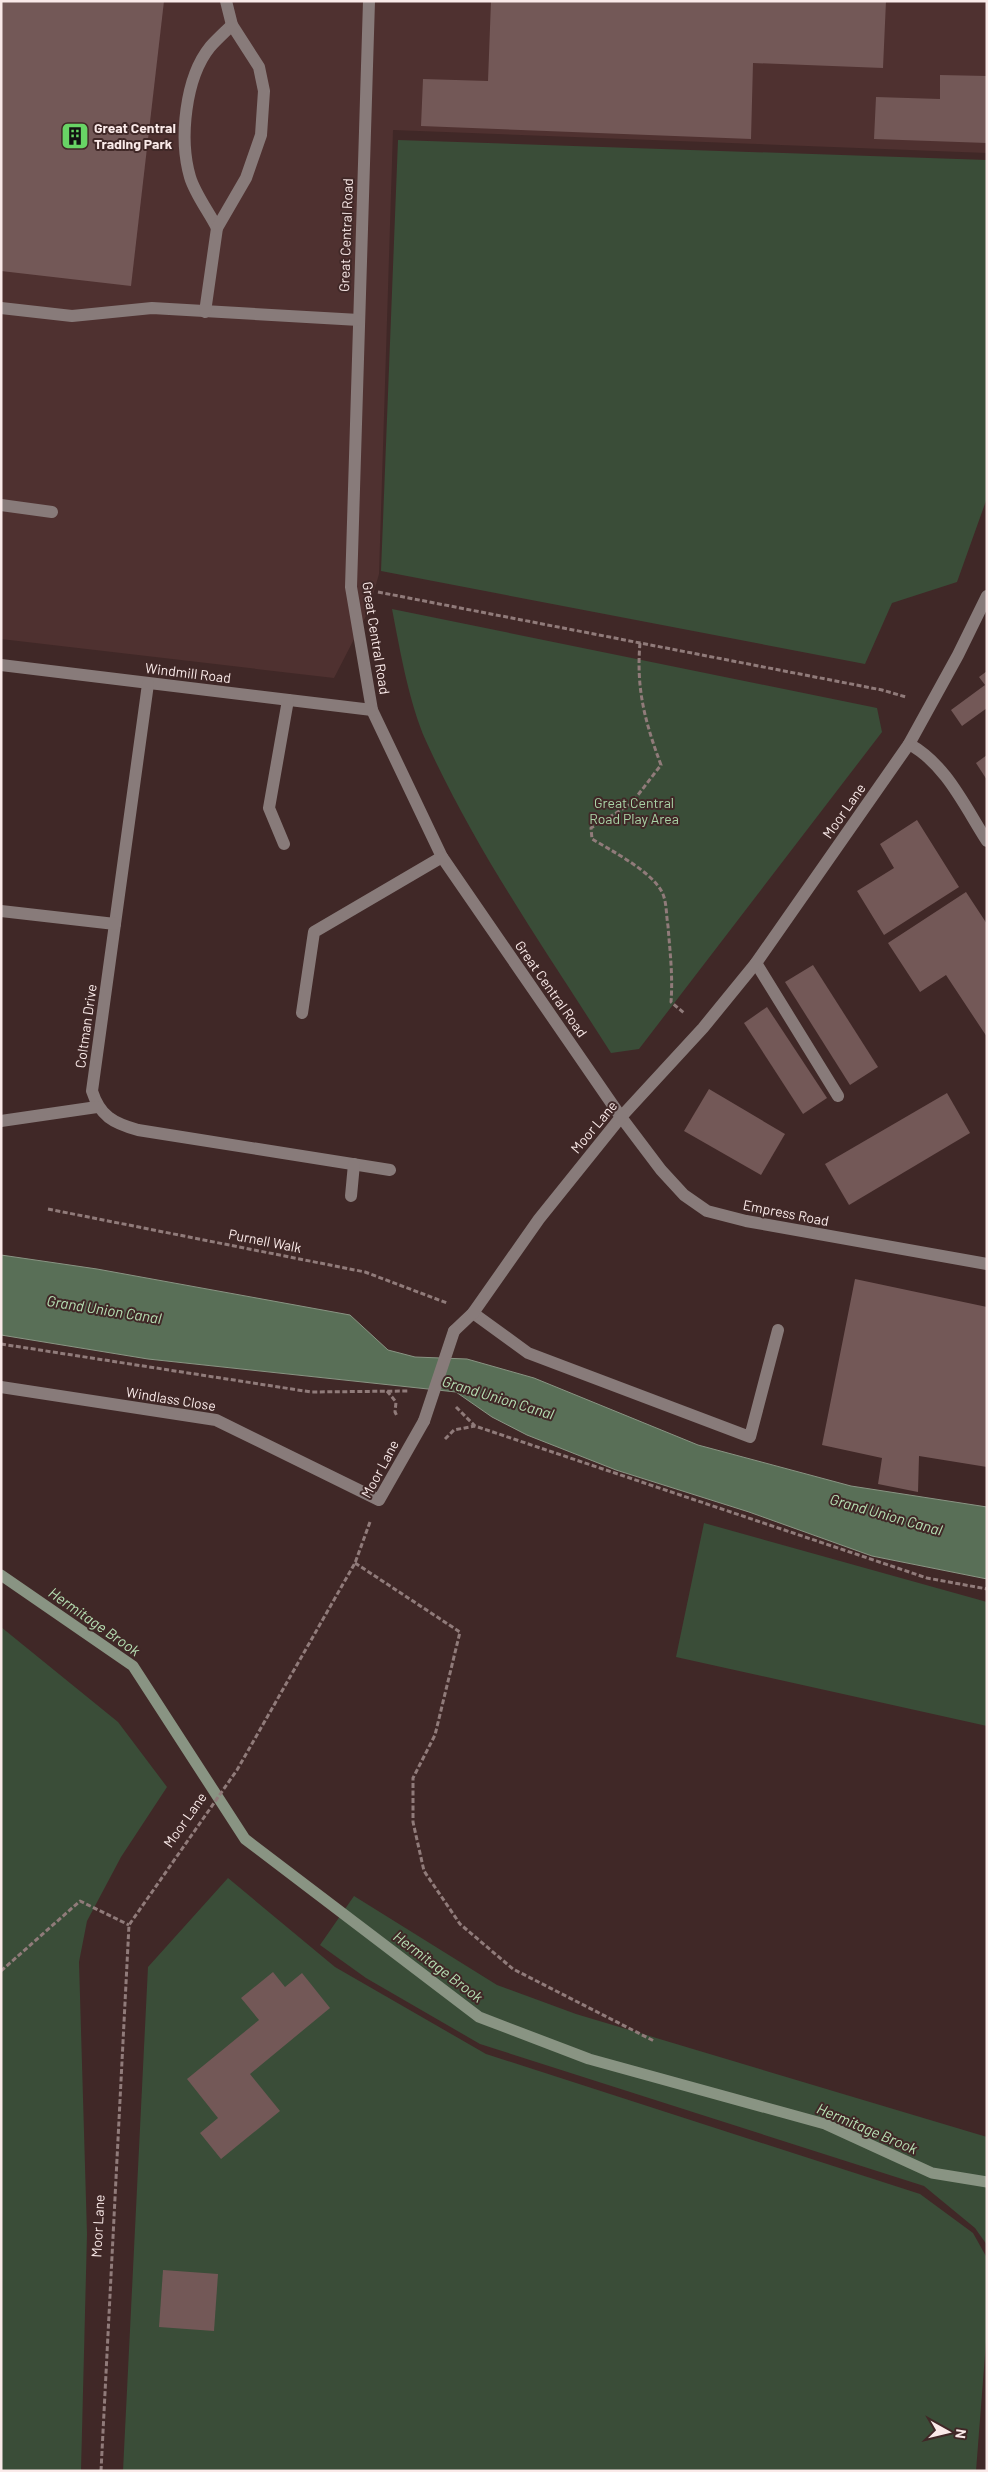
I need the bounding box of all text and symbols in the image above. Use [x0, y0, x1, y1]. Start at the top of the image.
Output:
place label: Great Central Trading Park [94, 119, 176, 152]
building icon: Great Central Trading Park [60, 121, 90, 151]
street label: Great Central Road [335, 178, 356, 292]
street label: Great Central Road [359, 580, 394, 695]
street label: Windmill Road [144, 659, 232, 686]
street label: Moor Lane [819, 780, 869, 841]
park label: Great Central Road Play Area [589, 794, 679, 827]
street label: Great Central Road [512, 937, 591, 1040]
street label: Coltman Drive [71, 983, 100, 1069]
street label: Moor Lane [567, 1097, 620, 1156]
street label: Empress Road [742, 1196, 830, 1229]
street label: Purnell Walk [227, 1225, 303, 1256]
water label: Grand Union Canal [45, 1291, 163, 1327]
water label: Grand Union Canal [440, 1371, 557, 1423]
street label: Windlass Close [125, 1383, 217, 1414]
street label: Moor Lane [357, 1437, 402, 1501]
water label: Grand Union Canal [828, 1489, 945, 1539]
water label: Hermitage Brook [45, 1583, 144, 1660]
street label: Moor Lane [160, 1789, 210, 1850]
water label: Hermitage Brook [390, 1927, 487, 2006]
water label: Hermitage Brook [814, 2099, 921, 2158]
street label: Moor Lane [87, 2194, 108, 2258]
north arrow [923, 2407, 973, 2457]
text: N [952, 2428, 970, 2440]

